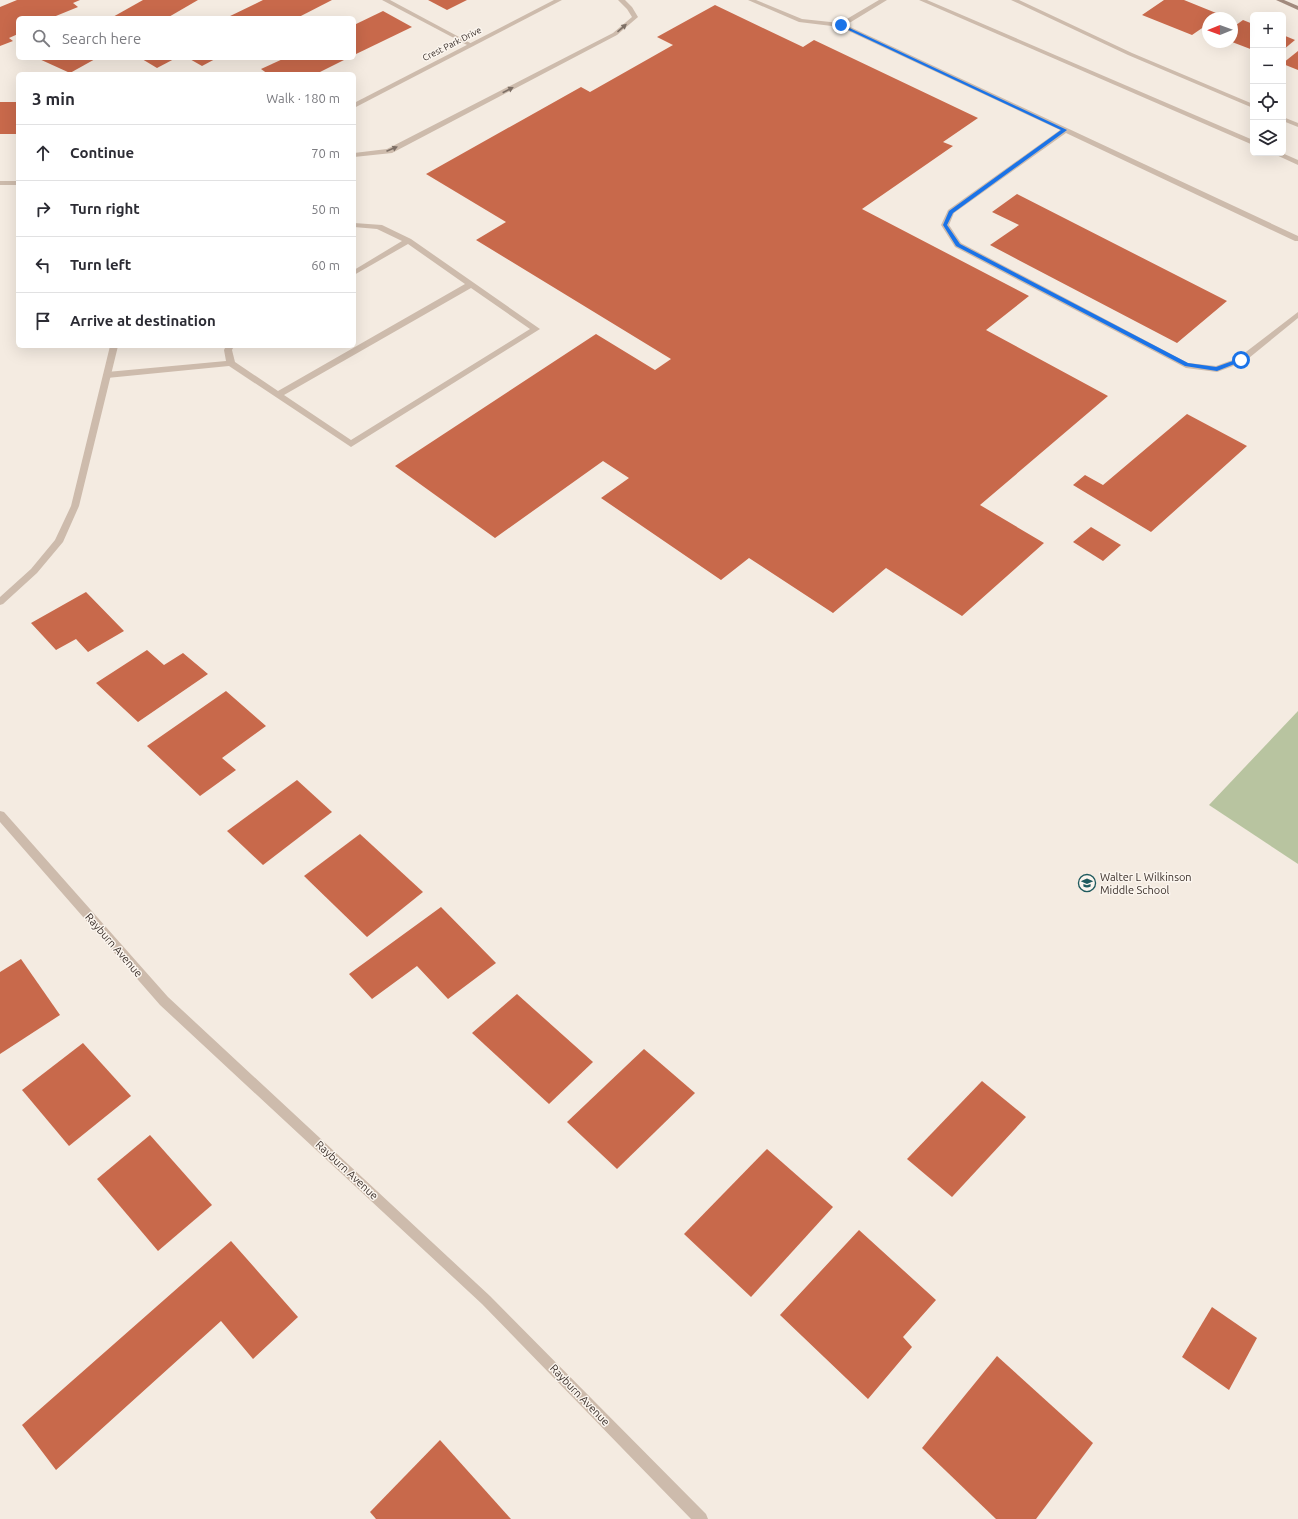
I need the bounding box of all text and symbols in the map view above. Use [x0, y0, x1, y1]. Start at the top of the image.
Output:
north arrow [1202, 12, 1238, 48]
map controls [1250, 12, 1286, 156]
button: + [1250, 12, 1286, 48]
search box [16, 16, 356, 60]
route end [832, 16, 850, 34]
one-way arrow [617, 24, 627, 33]
street label: Crest Park Drive [421, 25, 483, 63]
icon: search [30, 27, 52, 49]
text: Search here [62, 30, 141, 47]
button: − [1250, 48, 1286, 84]
button: locate [1250, 84, 1286, 120]
one-way arrow [502, 86, 514, 93]
text: 3 min [32, 89, 75, 108]
text: Walk · 180 m [266, 91, 340, 105]
button: layers [1250, 120, 1286, 156]
icon: ahead [32, 142, 54, 164]
text: Continue [70, 144, 134, 161]
one-way arrow [387, 145, 399, 151]
text: 70 m [311, 146, 340, 160]
icon: right [32, 198, 54, 220]
text: Turn right [70, 200, 140, 217]
text: 50 m [311, 202, 340, 216]
icon: left [32, 254, 54, 276]
text: Turn left [70, 256, 131, 273]
text: 60 m [311, 258, 340, 272]
icon: arrive [32, 310, 54, 332]
text: Arrive at destination [70, 312, 216, 329]
route start [1232, 351, 1250, 369]
place label: Walter L Wilkinson Middle School [1100, 871, 1192, 896]
school or university icon: Walter L Wilkinson Middle School [1077, 873, 1097, 893]
street label: Rayburn Avenue [83, 911, 145, 979]
street label: Rayburn Avenue [313, 1138, 381, 1202]
street label: Rayburn Avenue [548, 1362, 612, 1428]

